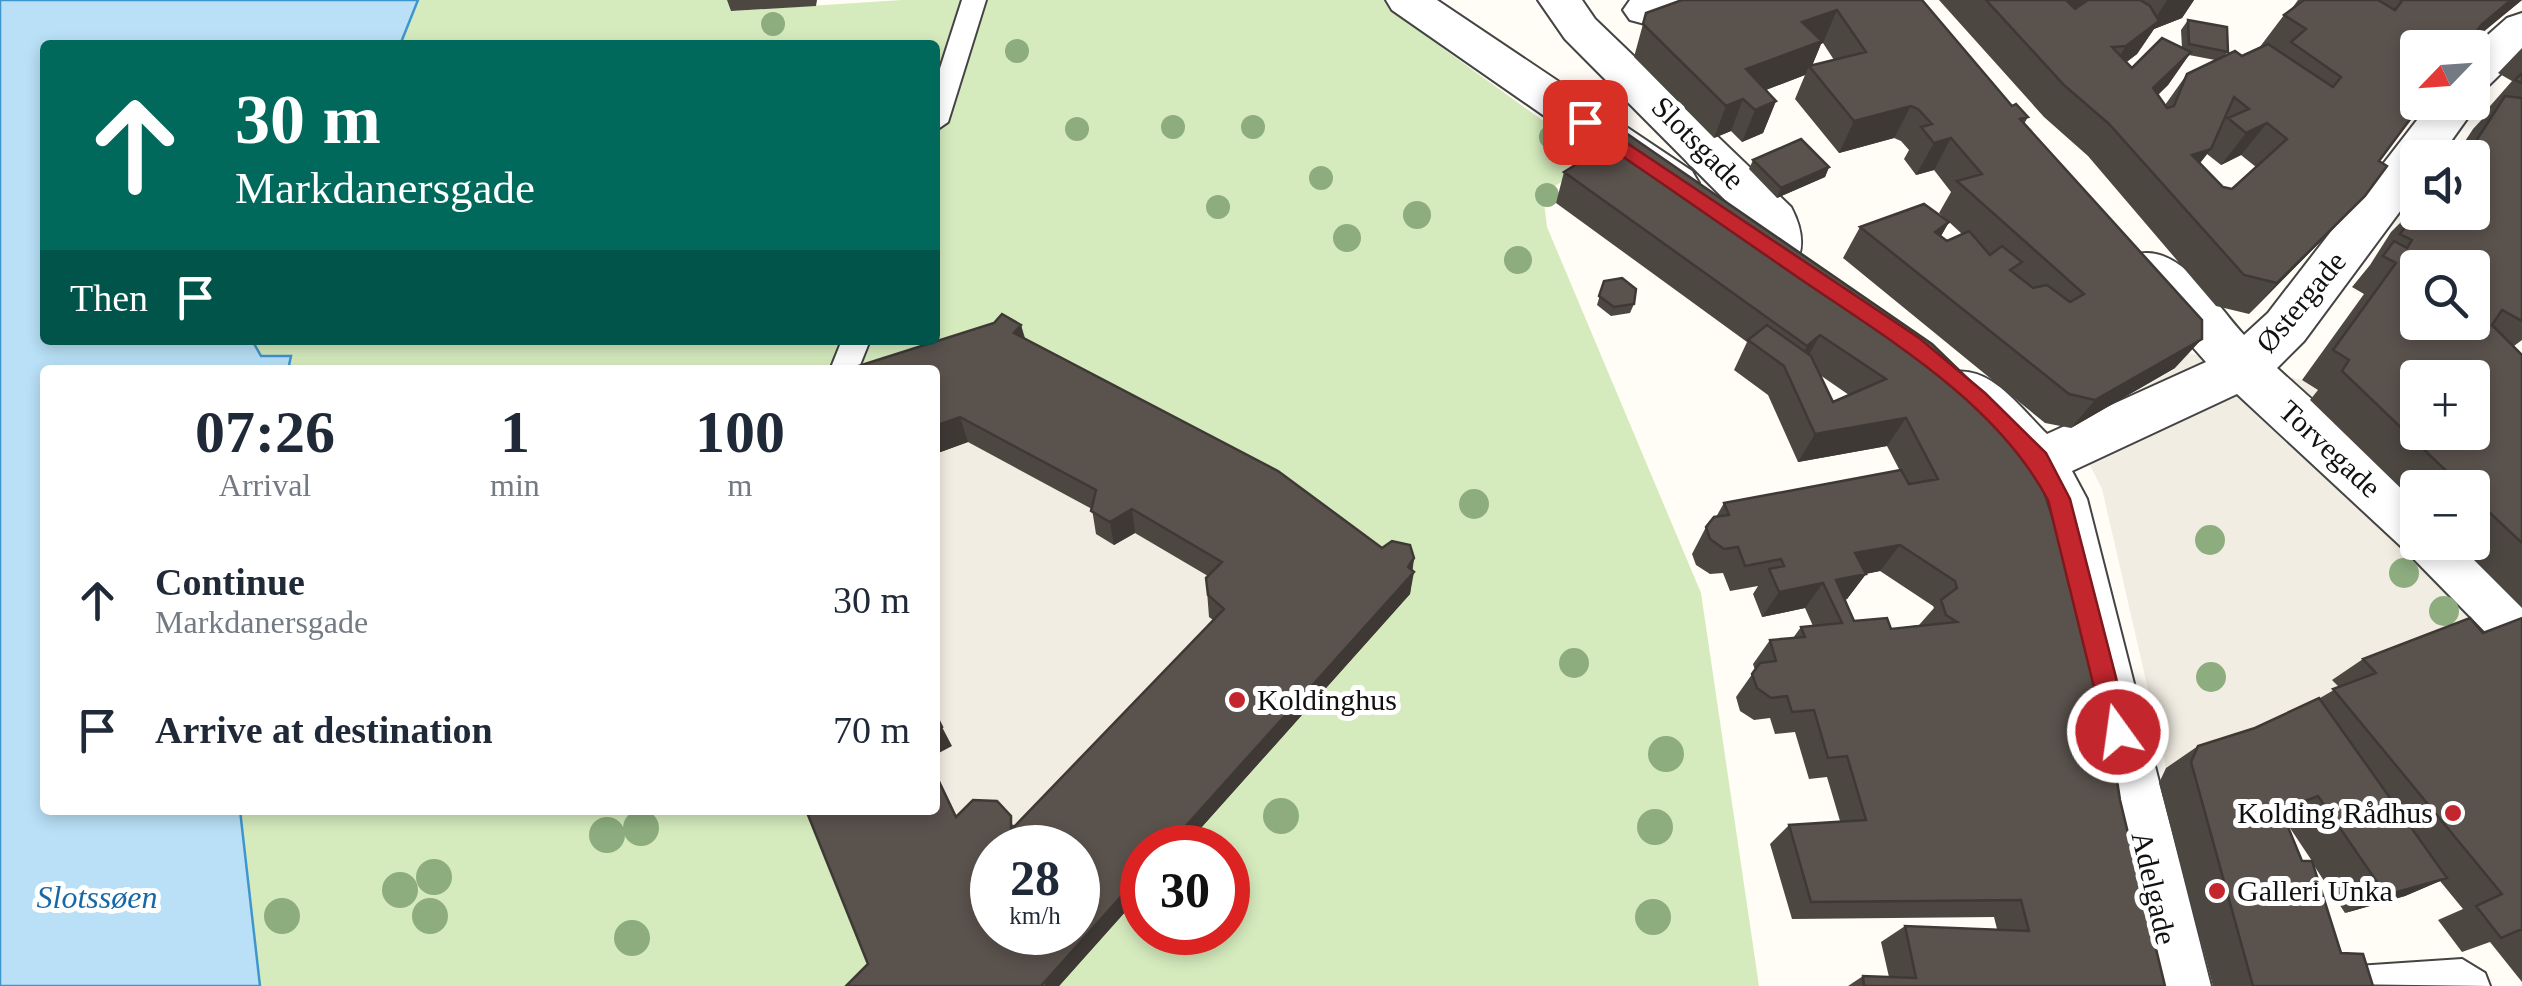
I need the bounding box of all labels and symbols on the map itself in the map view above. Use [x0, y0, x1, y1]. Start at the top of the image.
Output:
north arrow [2400, 30, 2490, 120]
pin [1543, 80, 1628, 165]
street label: Slotsgade [1645, 90, 1751, 196]
street label: Østergade [2249, 245, 2352, 359]
street label: Torvegade [2273, 394, 2388, 504]
position arrow [2066, 680, 2170, 784]
place label: Koldinghus [1257, 683, 1397, 716]
marker: Koldinghus [1226, 689, 1248, 711]
place label: Kolding Rådhus [2237, 796, 2433, 829]
marker: Kolding Rådhus [2442, 802, 2464, 824]
speed limit sign: 30 [1120, 825, 1250, 955]
street label: Adelgade [2125, 828, 2183, 948]
place label: Galleri Unka [2237, 874, 2393, 907]
water label: Slotssøen [37, 879, 157, 915]
marker: Galleri Unka [2206, 880, 2228, 902]

